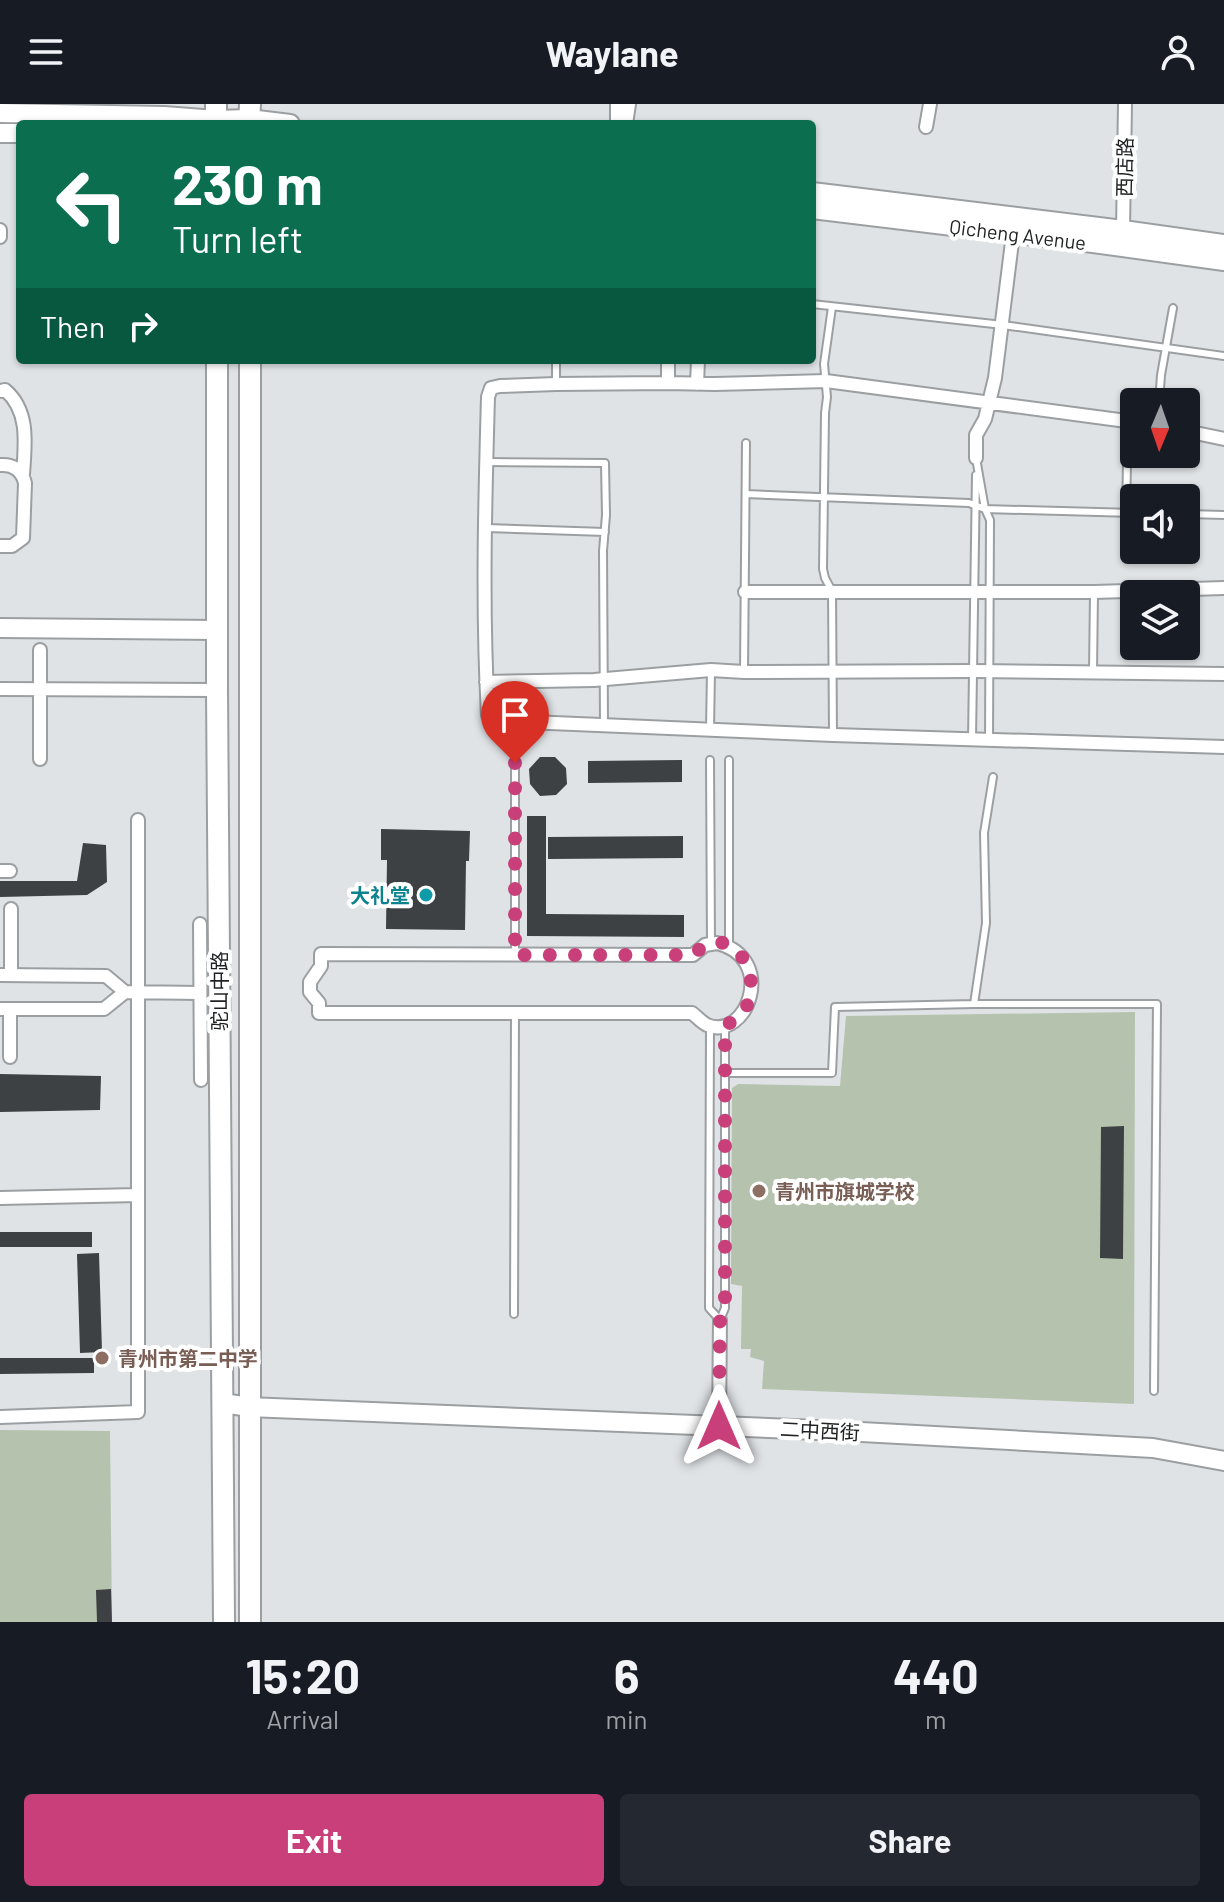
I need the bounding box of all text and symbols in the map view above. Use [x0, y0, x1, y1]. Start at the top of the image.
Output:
icon: menu [24, 30, 68, 74]
icon: person [1156, 30, 1200, 74]
text: Waylane [545, 31, 679, 74]
street label: 西店路 [1111, 137, 1137, 197]
text: 230 m [172, 149, 323, 216]
icon: left [40, 152, 144, 256]
street label: Qicheng Avenue [948, 214, 1088, 254]
text: Turn left [172, 217, 303, 260]
icon: right [121, 304, 165, 348]
text: Then [40, 308, 105, 344]
north arrow [1120, 388, 1200, 468]
map controls [1120, 388, 1200, 660]
button: sound [1120, 484, 1200, 564]
button: layers [1120, 580, 1200, 660]
pin [481, 681, 549, 763]
icon: arrive [493, 693, 537, 737]
place label: 大礼堂 [350, 883, 410, 907]
marker: 大礼堂 [417, 886, 435, 904]
street label: 驼山中路 [207, 951, 231, 1031]
place label: 青州市旗城学校 [775, 1179, 915, 1203]
marker: 青州市旗城学校 [750, 1182, 768, 1200]
place label: 青州市第二中学 [118, 1346, 258, 1370]
marker: 青州市第二中学 [93, 1349, 111, 1367]
position arrow [677, 1384, 761, 1468]
street label: 二中西街 [779, 1416, 861, 1444]
text: 15:20 [245, 1646, 360, 1704]
text: 6 [614, 1646, 639, 1704]
text: 440 [893, 1646, 979, 1704]
text: Arrival [266, 1703, 339, 1734]
text: min [605, 1703, 648, 1734]
text: m [925, 1703, 947, 1734]
button: Exit [24, 1794, 604, 1886]
button: Share [620, 1794, 1200, 1886]

